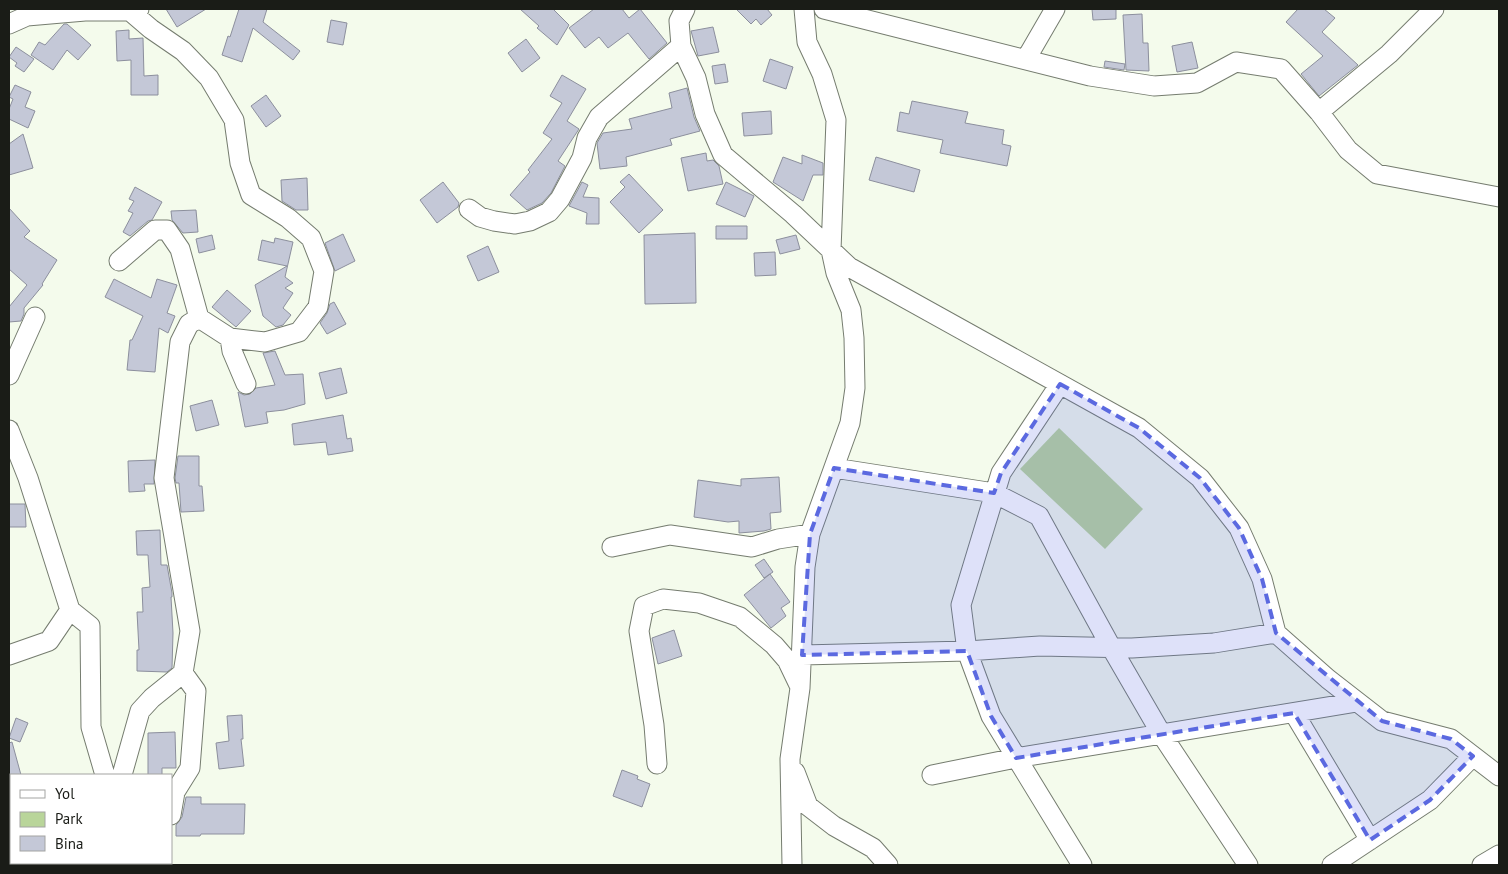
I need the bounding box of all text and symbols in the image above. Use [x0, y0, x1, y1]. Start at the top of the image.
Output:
legend [10, 774, 172, 864]
text: Yol [55, 784, 75, 803]
text: Park [55, 809, 83, 828]
text: Bina [55, 834, 83, 853]

